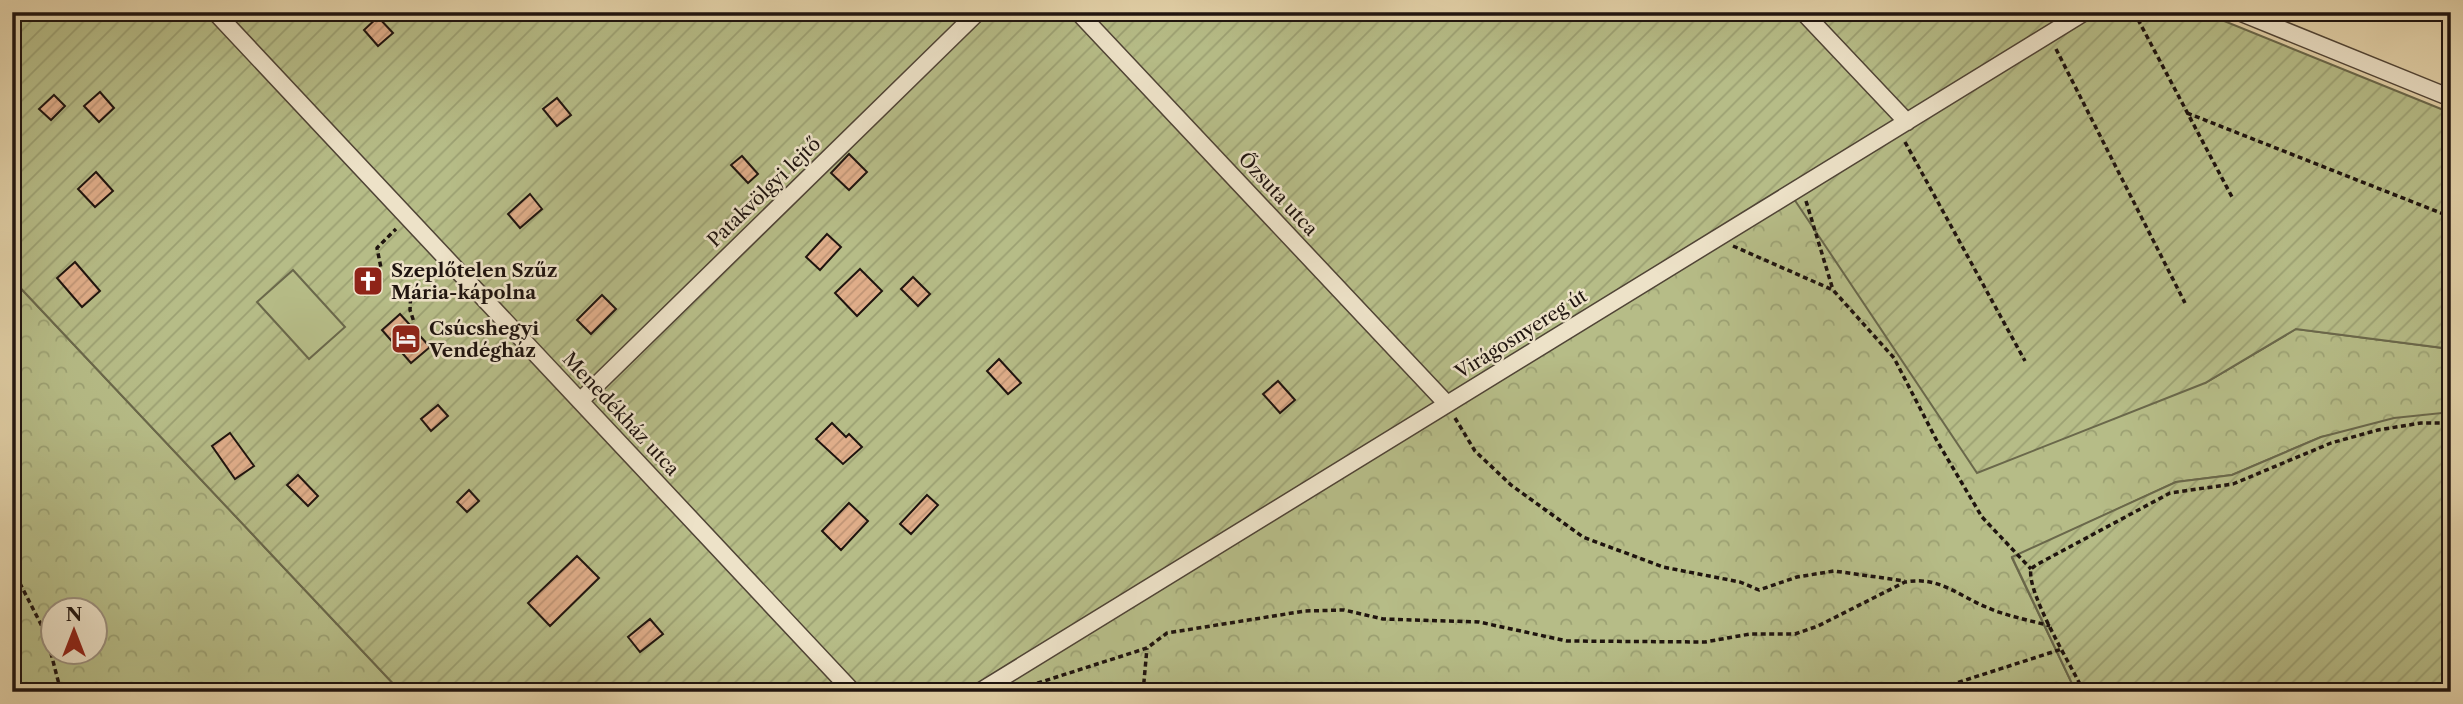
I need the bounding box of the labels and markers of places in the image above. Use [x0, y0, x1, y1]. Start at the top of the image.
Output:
place label: Szeplőtelen Szűz Mária-kápolna [391, 259, 558, 304]
church icon: Szeplőtelen Szűz Mária-kápolna [351, 264, 385, 298]
place label: Csúcshegyi Vendégház [428, 317, 539, 362]
hotel icon: Csúcshegyi Vendégház [389, 322, 423, 356]

